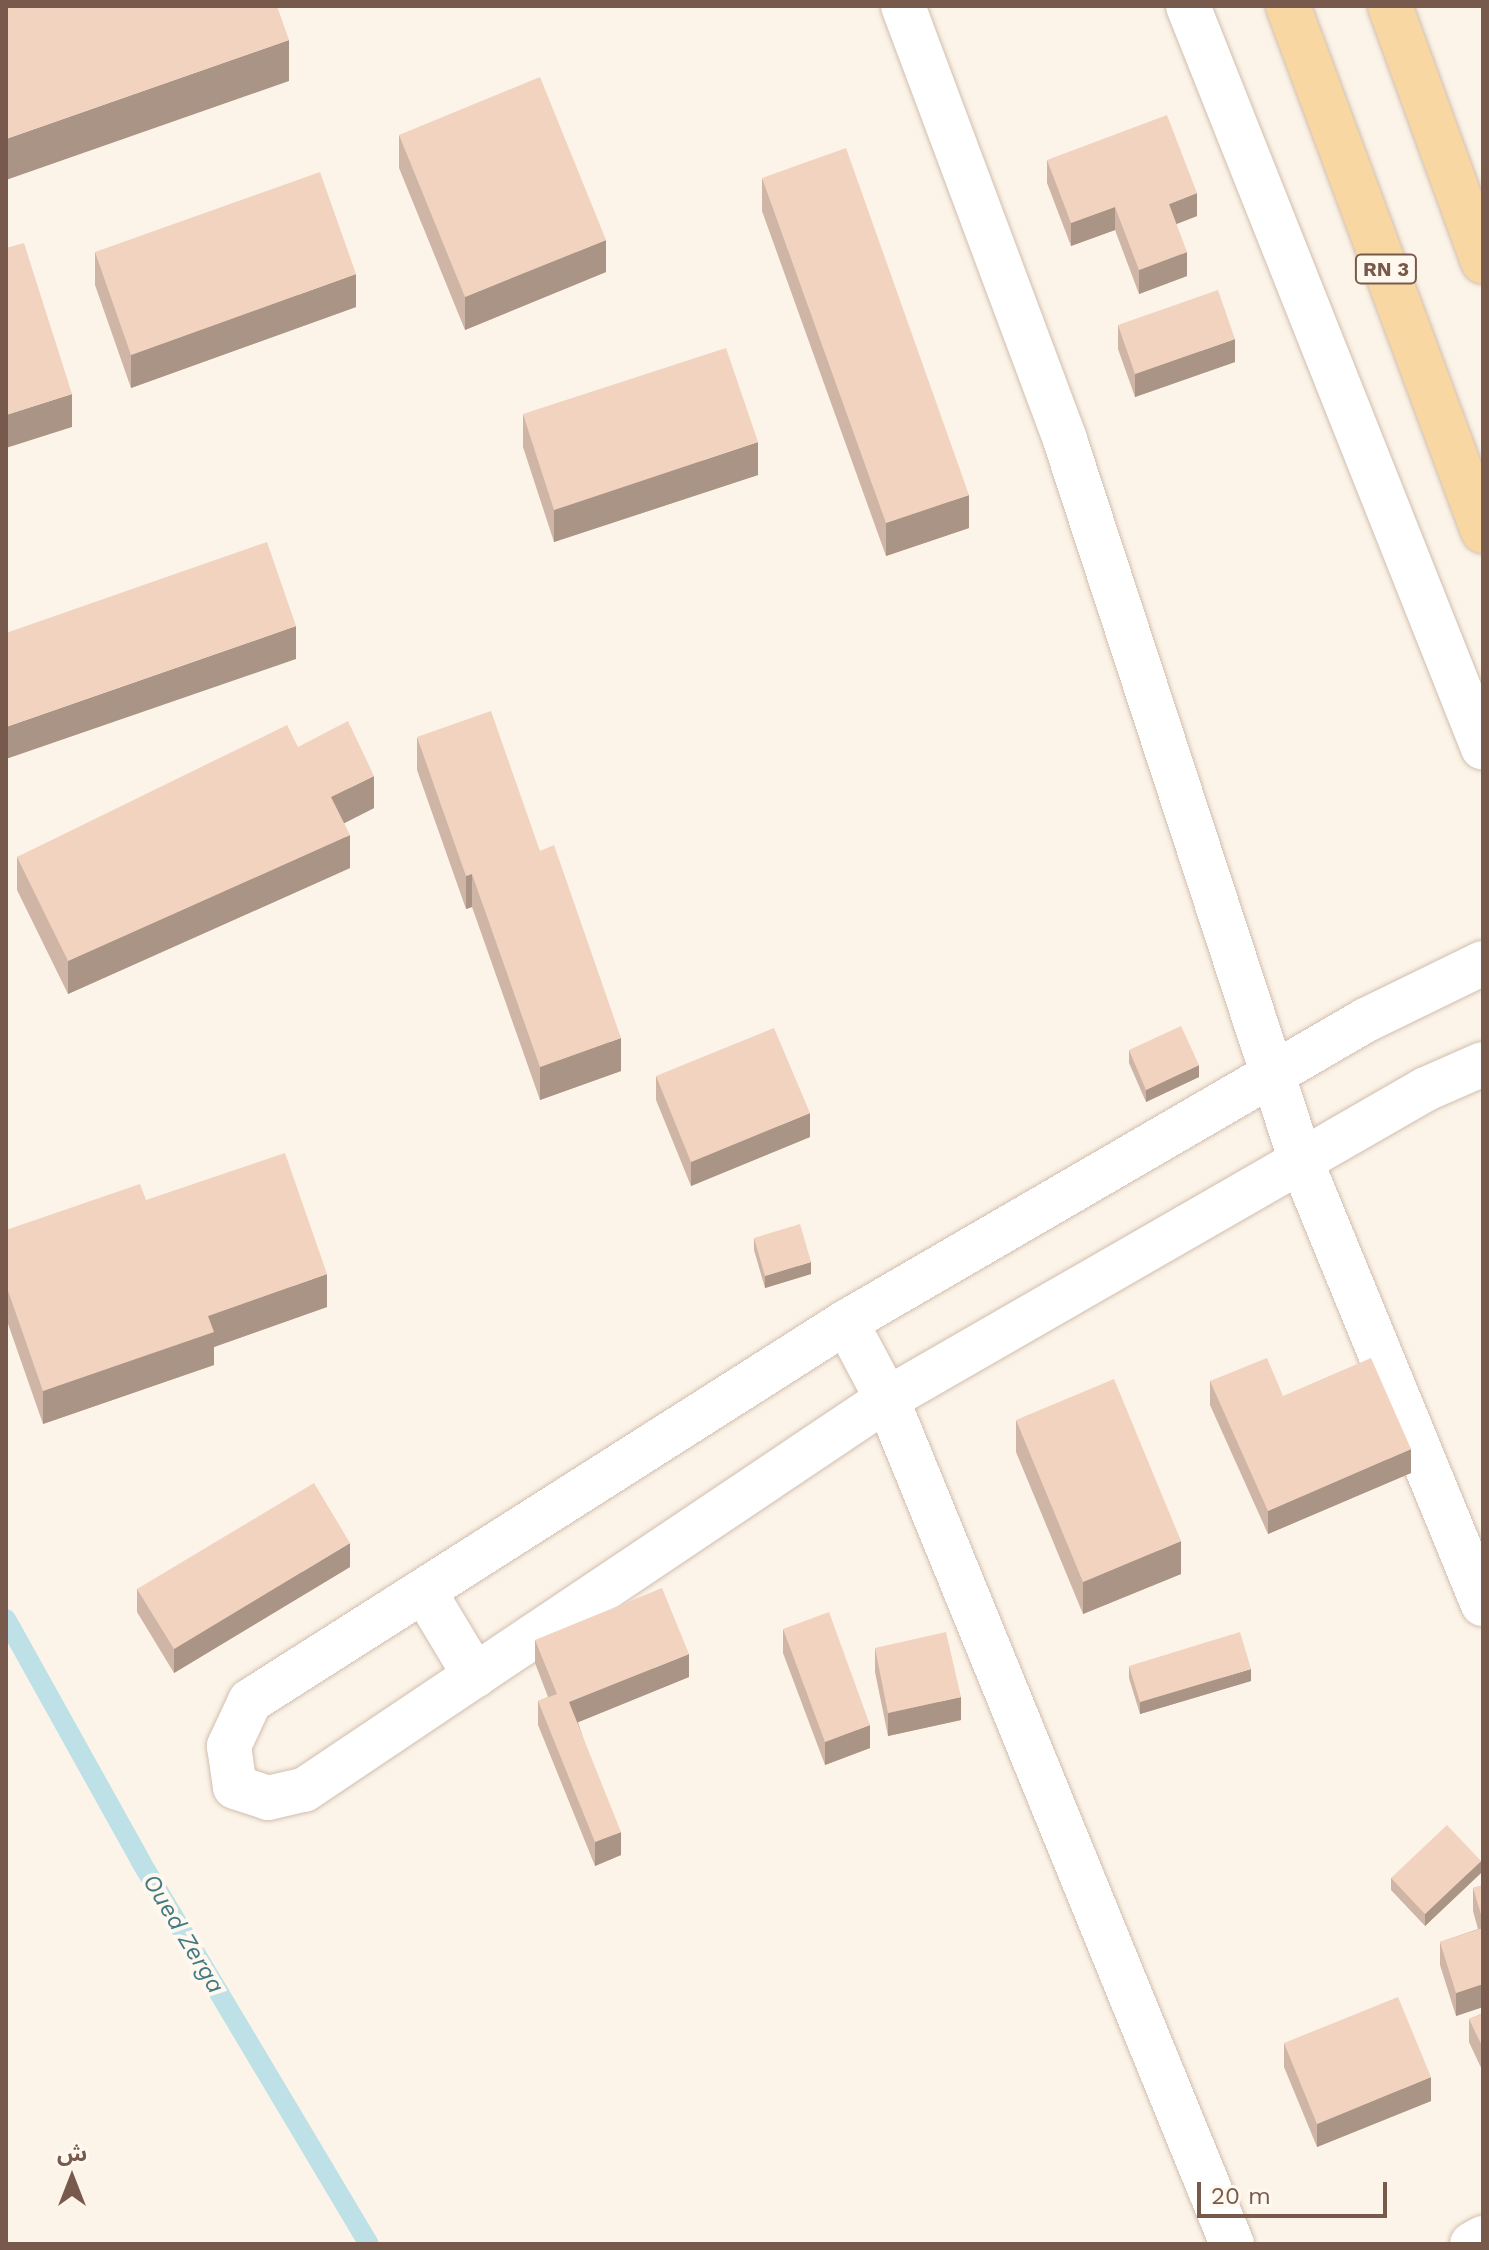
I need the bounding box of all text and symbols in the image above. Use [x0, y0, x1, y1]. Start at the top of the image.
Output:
road number: RN 3 [1354, 253, 1418, 285]
water label: Oued Zerga [136, 1869, 230, 1999]
north arrow [32, 2138, 112, 2218]
text: ش [57, 2141, 87, 2166]
scale bar [1201, 2166, 1391, 2216]
text: 20 m [1211, 2182, 1271, 2210]

